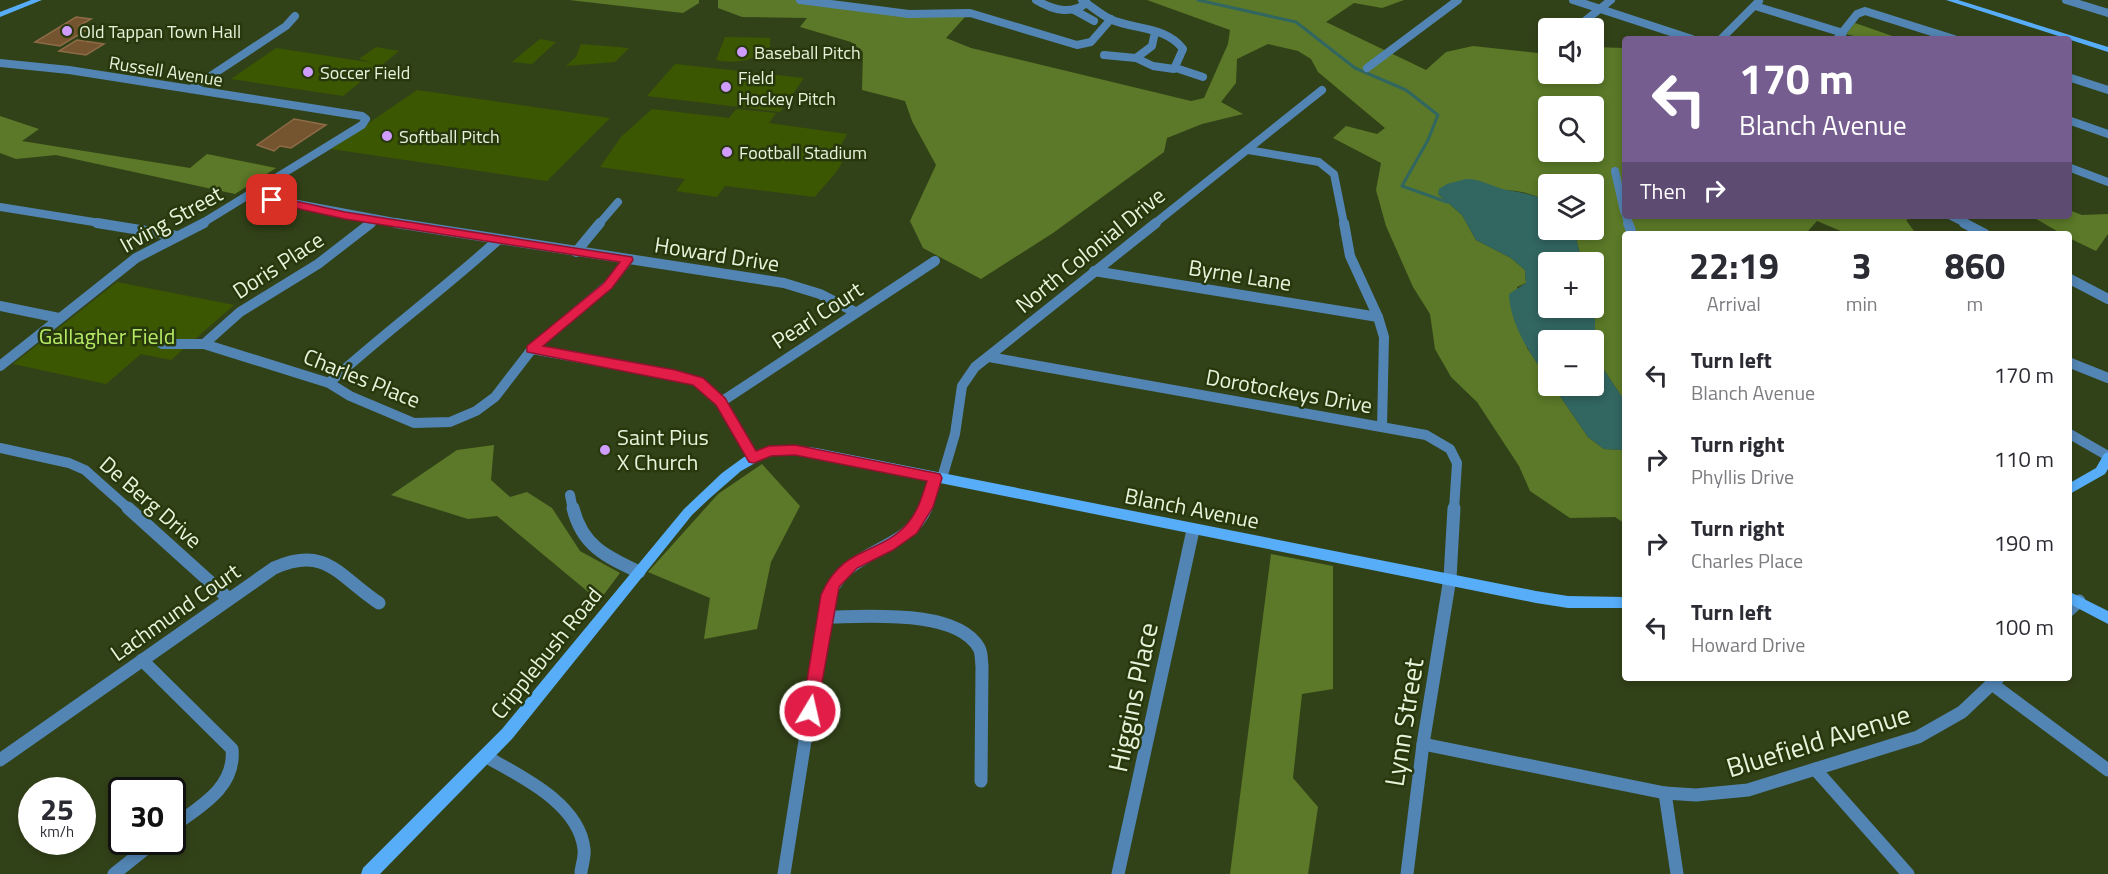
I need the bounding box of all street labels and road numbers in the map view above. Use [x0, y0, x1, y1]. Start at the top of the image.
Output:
street label: Russell Avenue [107, 49, 225, 93]
street label: Irving Street [113, 177, 229, 261]
street label: North Colonial Drive [1008, 179, 1172, 321]
street label: Doris Place [226, 223, 330, 307]
street label: Howard Drive [652, 227, 782, 281]
street label: Byrne Lane [1186, 250, 1294, 300]
street label: Pearl Court [765, 273, 870, 357]
street label: Charles Place [298, 339, 426, 417]
street label: Dorotockeys Drive [1203, 360, 1375, 422]
street label: De Berg Drive [92, 448, 210, 556]
street label: Blanch Avenue [1122, 478, 1262, 538]
street label: Lachmund Court [103, 554, 247, 669]
street label: Cripplebush Road [482, 580, 610, 726]
street label: Higgins Place [1096, 618, 1168, 776]
street label: Lynn Street [1373, 654, 1433, 789]
street label: Bluefield Avenue [1721, 693, 1915, 787]

